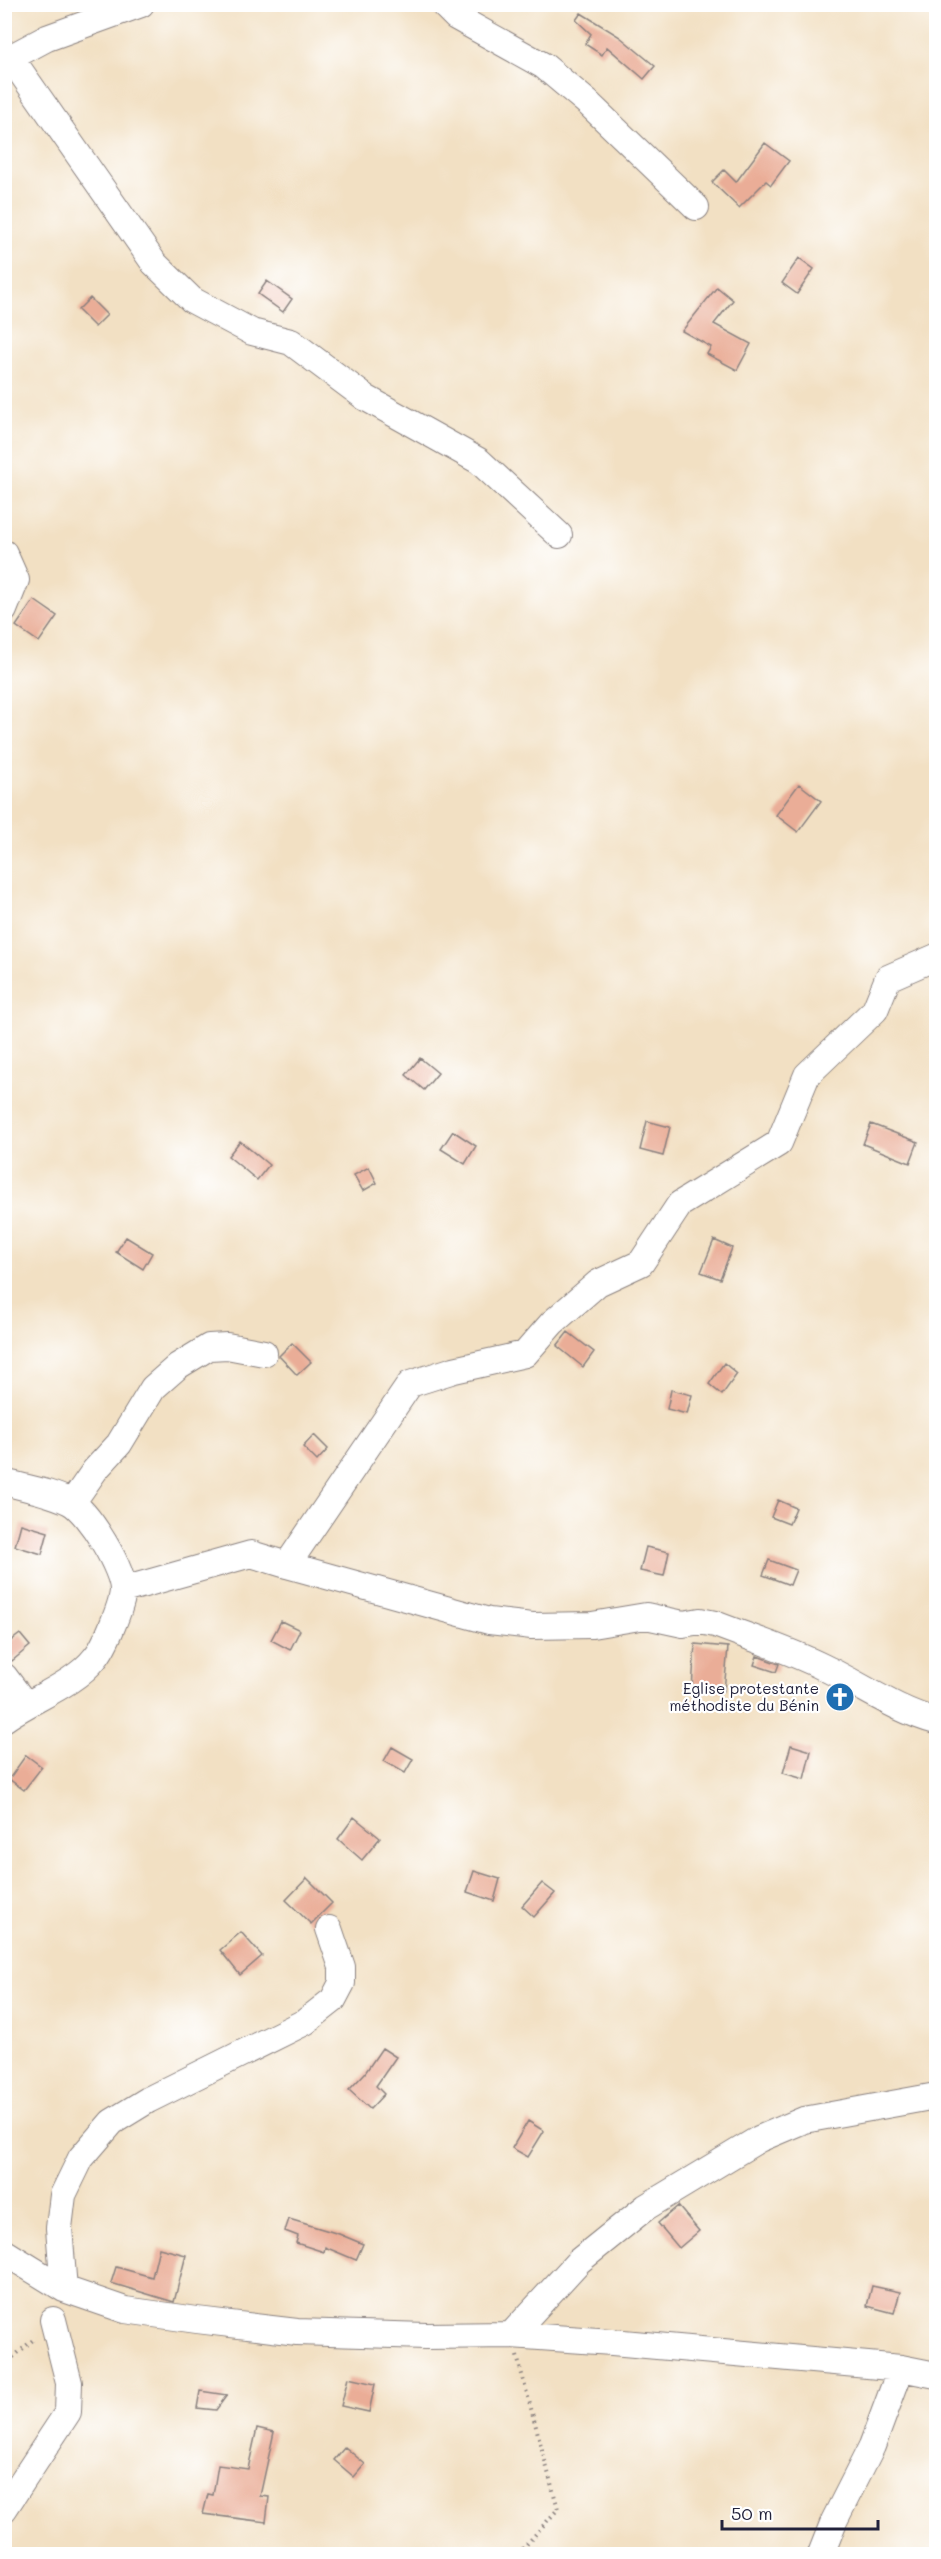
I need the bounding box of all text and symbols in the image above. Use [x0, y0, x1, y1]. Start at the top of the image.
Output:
place label: Eglise protestante méthodiste du Bénin [669, 1678, 819, 1715]
church icon: Eglise protestante méthodiste du Bénin [824, 1681, 856, 1713]
scale bar [722, 2493, 878, 2531]
text: 50 m [731, 2501, 773, 2525]

